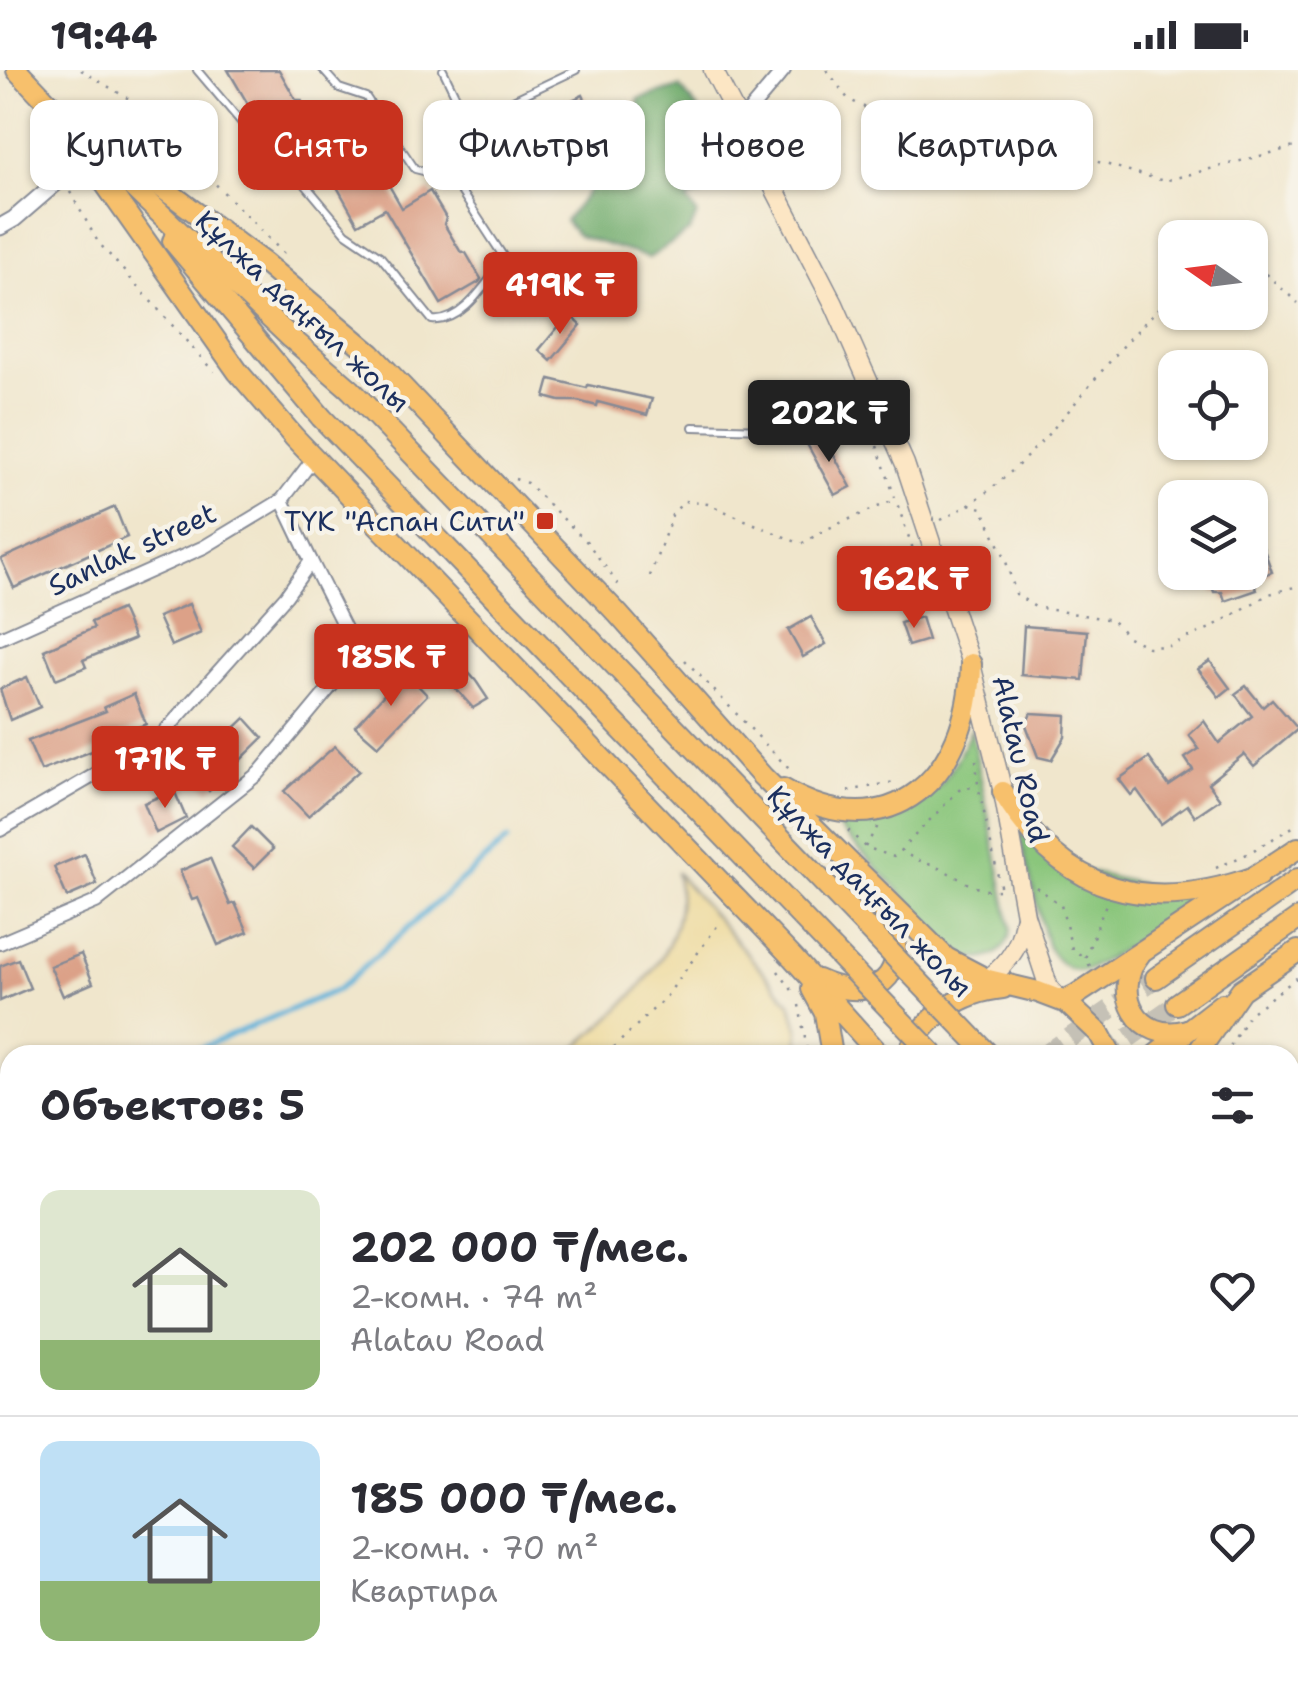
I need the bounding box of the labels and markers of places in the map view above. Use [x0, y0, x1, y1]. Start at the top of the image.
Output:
pin: 419K ₸ [479, 252, 641, 337]
pin: 202K ₸ [748, 380, 910, 465]
place label: ТҮК "Аспан Сити" [284, 502, 525, 540]
marker: ТҮК "Аспан Сити" [534, 510, 556, 532]
pin: 162K ₸ [833, 546, 995, 631]
pin: 185K ₸ [310, 624, 472, 709]
pin: 171K ₸ [84, 726, 246, 811]

